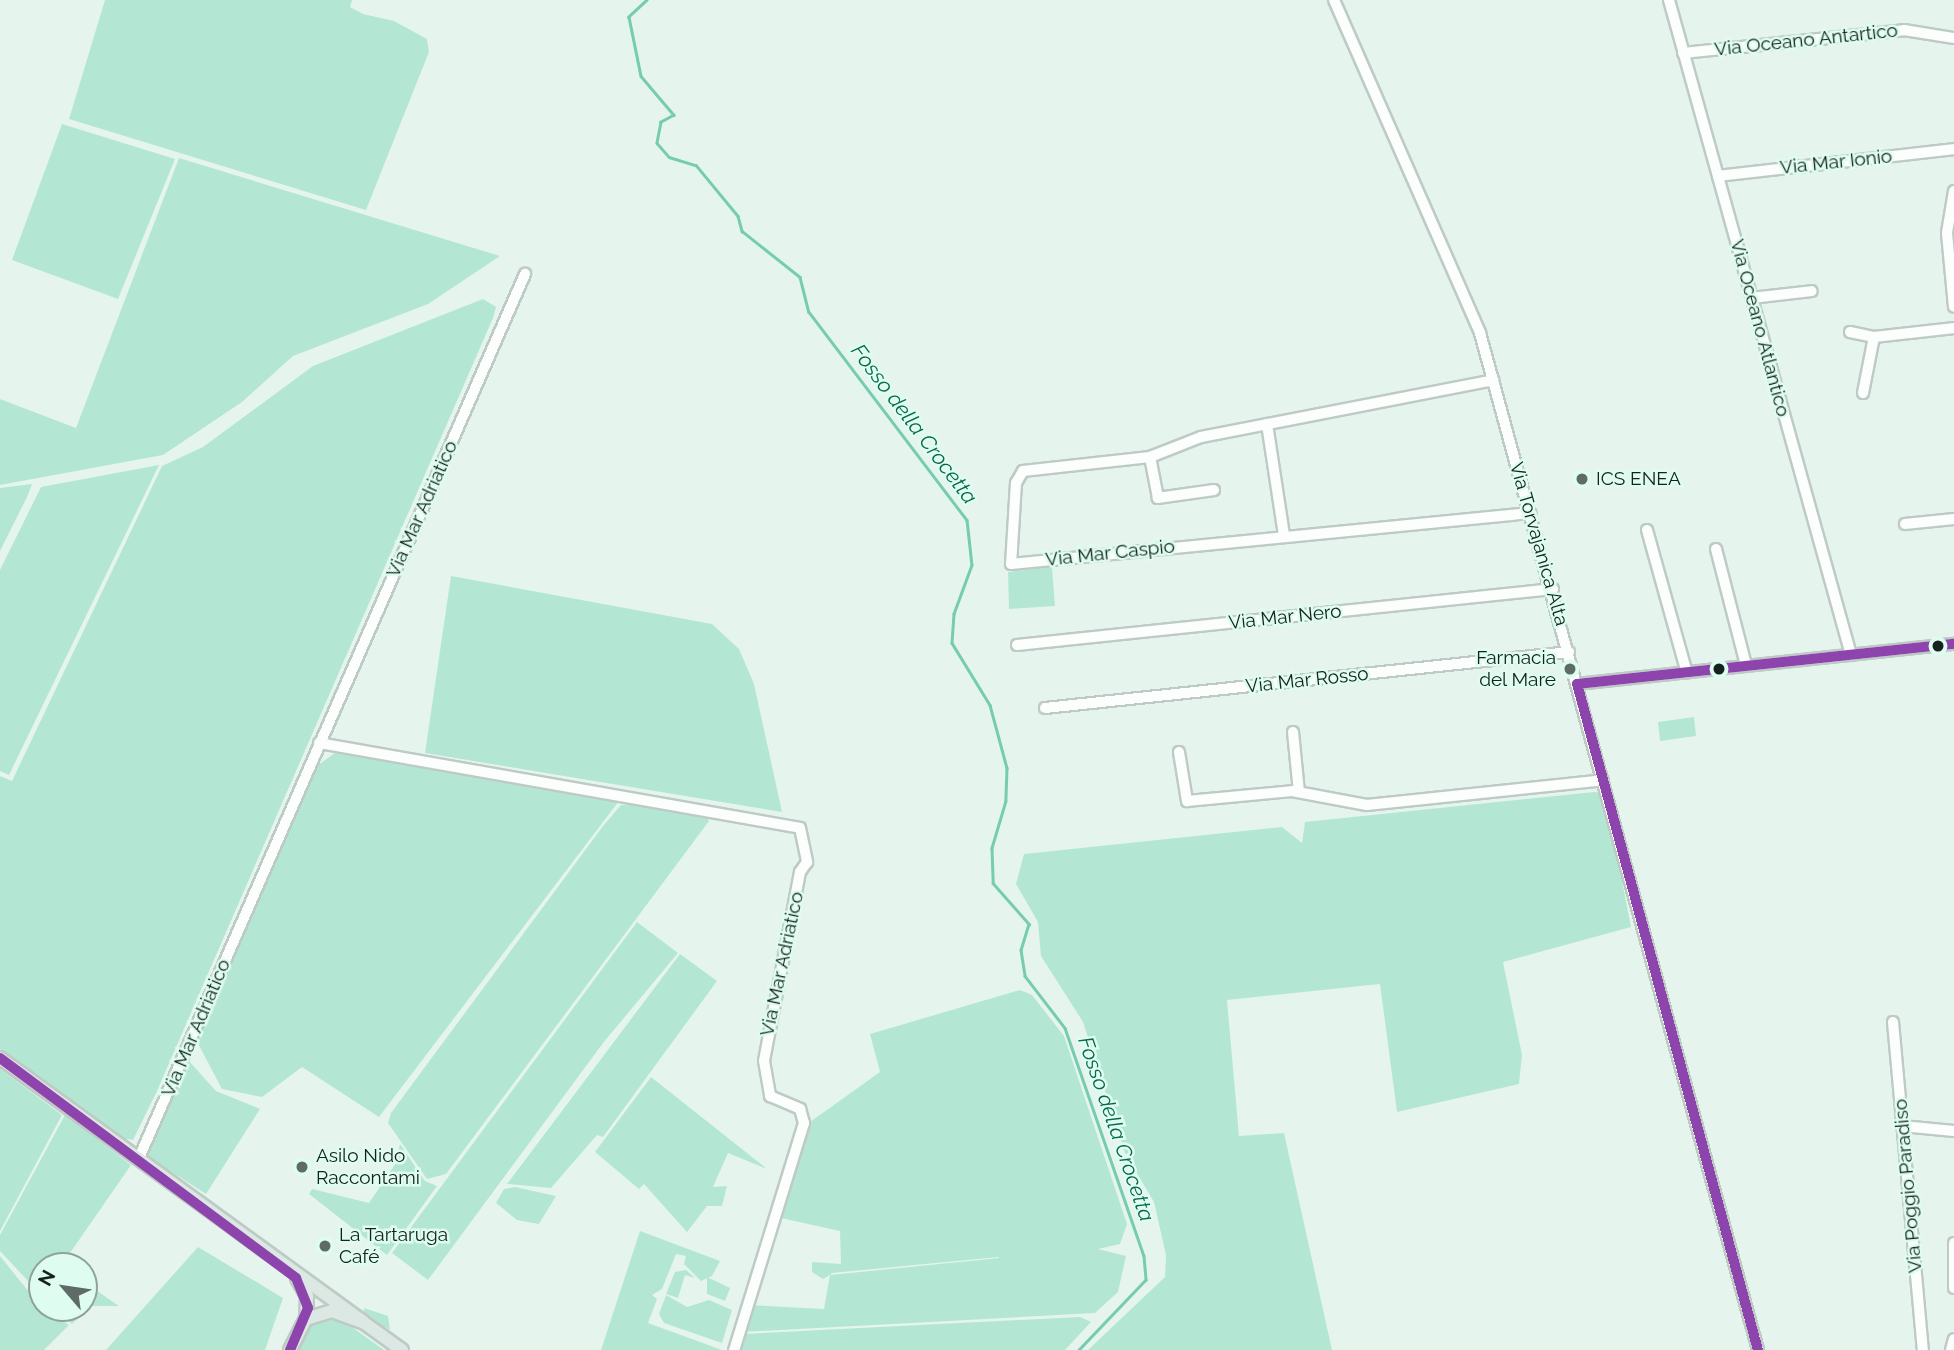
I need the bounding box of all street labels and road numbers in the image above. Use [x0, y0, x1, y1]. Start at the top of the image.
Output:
street label: Via Oceano Antartico [1713, 19, 1899, 61]
street label: Via Mar Ionio [1779, 145, 1893, 179]
street label: Via Oceano Atlantico [1725, 237, 1795, 419]
street label: Via Mar Adriatico [381, 437, 463, 581]
street label: Via Torvajanica Alta [1505, 459, 1573, 629]
street label: Via Mar Caspio [1044, 535, 1176, 571]
street label: Via Mar Nero [1227, 600, 1343, 634]
street label: Via Mar Rosso [1244, 662, 1370, 698]
street label: Via Mar Adriatico [755, 889, 809, 1039]
street label: Via Mar Adriatico [157, 955, 235, 1101]
street label: Via Poggio Paradiso [1889, 1098, 1927, 1274]

